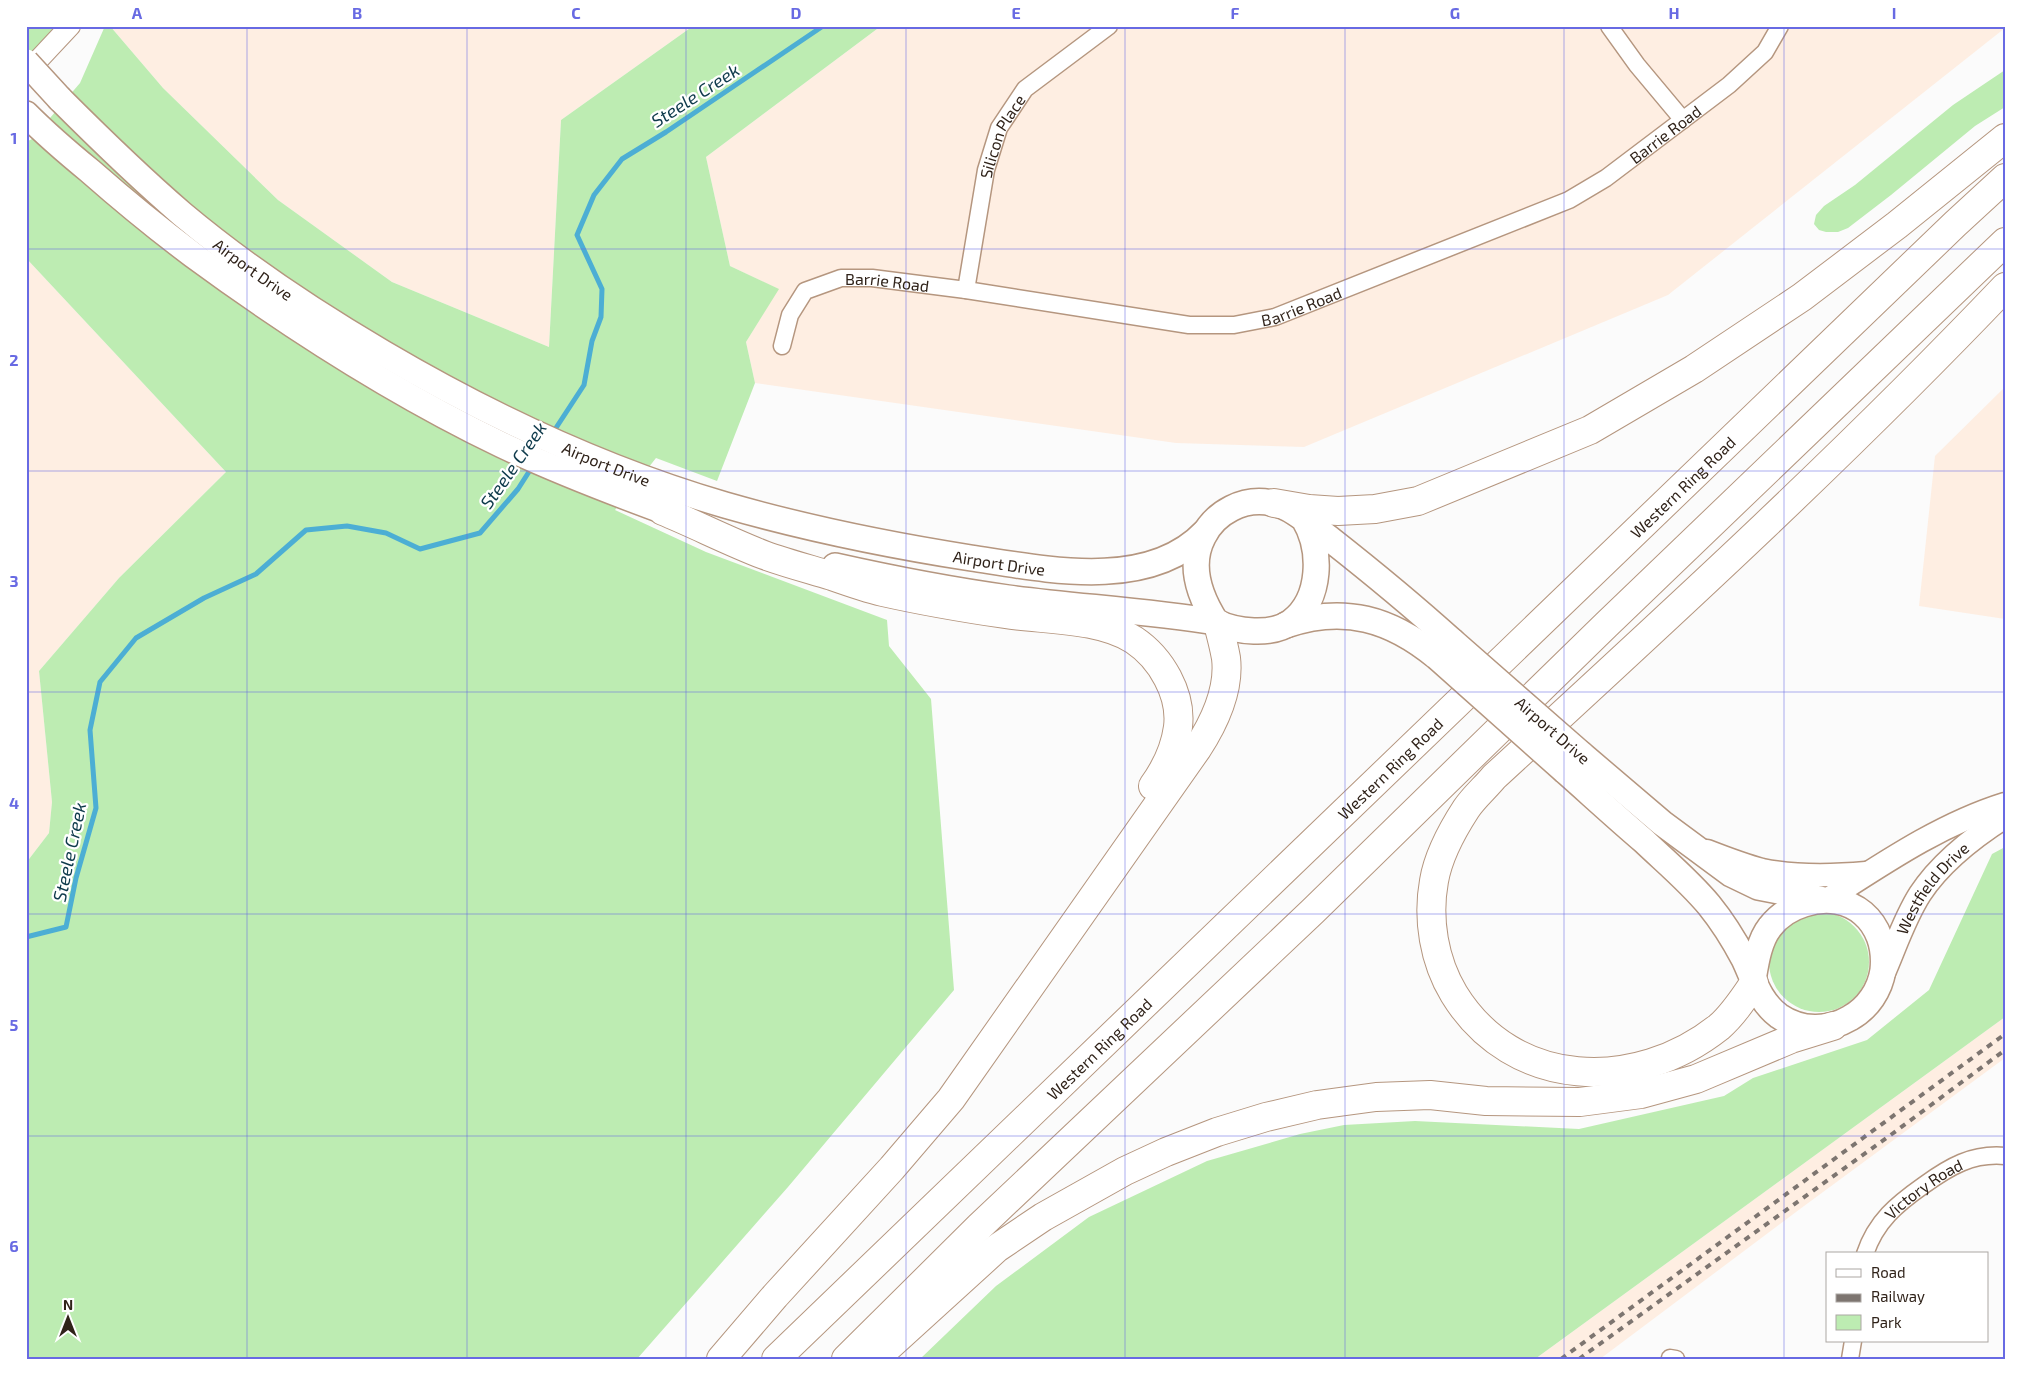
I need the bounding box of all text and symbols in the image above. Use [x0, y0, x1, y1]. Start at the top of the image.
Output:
text: A [132, 3, 143, 22]
text: B [352, 3, 362, 22]
text: C [571, 3, 581, 22]
text: D [791, 3, 802, 22]
text: E [1011, 3, 1021, 22]
text: F [1231, 3, 1240, 22]
text: G [1450, 3, 1460, 22]
text: H [1668, 3, 1680, 22]
text: I [1892, 3, 1896, 22]
water label: Steele Creek [647, 58, 743, 132]
street label: Silicon Place [975, 91, 1028, 179]
street label: Barrie Road [1625, 100, 1704, 167]
text: 1 [11, 128, 17, 147]
street label: Airport Drive [210, 234, 297, 304]
street label: Barrie Road [845, 268, 930, 295]
street label: Barrie Road [1259, 282, 1344, 329]
text: 2 [9, 350, 19, 369]
water label: Steele Creek [475, 417, 551, 513]
street label: Western Ring Road [1626, 432, 1739, 541]
street label: Airport Drive [560, 437, 653, 489]
street label: Airport Drive [952, 546, 1046, 578]
text: 3 [9, 571, 19, 590]
street label: Airport Drive [1512, 692, 1594, 768]
street label: Western Ring Road [1333, 713, 1446, 823]
text: 4 [9, 793, 19, 812]
water label: Steele Creek [48, 800, 90, 904]
street label: Westfield Drive [1891, 837, 1972, 937]
street label: Western Ring Road [1042, 994, 1155, 1103]
text: 5 [10, 1015, 19, 1034]
street label: Victory Road [1880, 1154, 1965, 1223]
text: 6 [9, 1236, 19, 1255]
legend [1826, 1252, 1988, 1342]
text: Road [1871, 1263, 1906, 1281]
text: Railway [1871, 1287, 1925, 1305]
north arrow [42, 1292, 92, 1342]
text: N [63, 1296, 73, 1313]
text: Park [1871, 1313, 1902, 1331]

